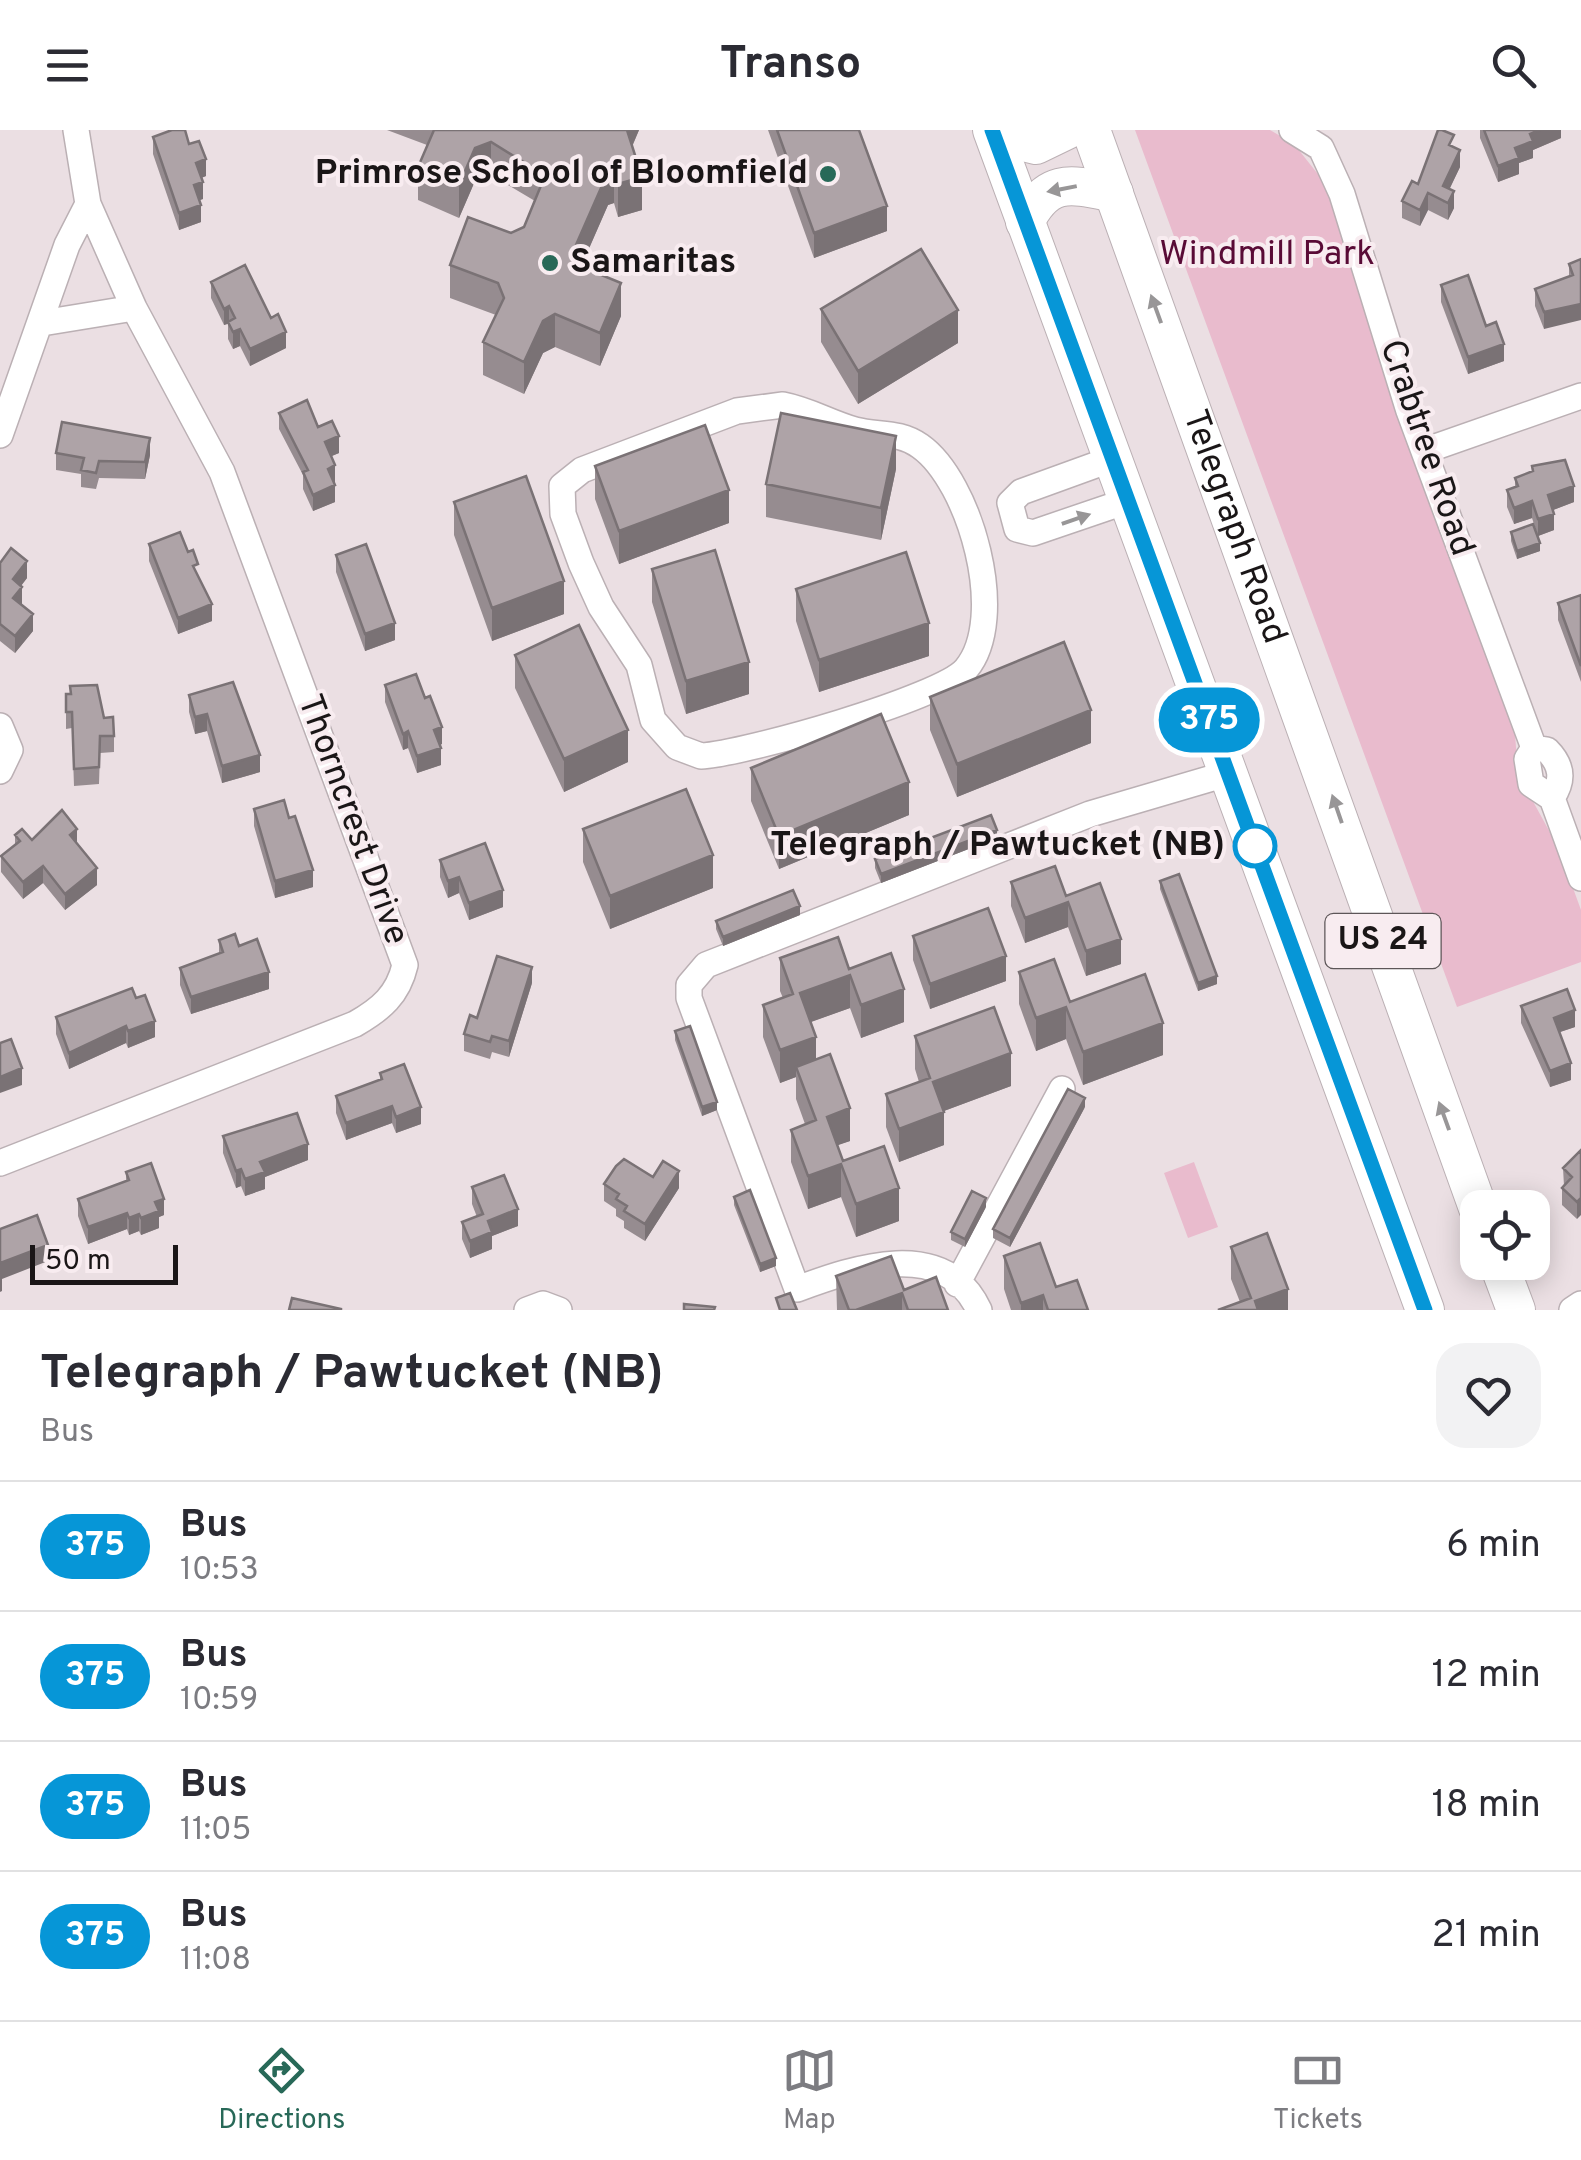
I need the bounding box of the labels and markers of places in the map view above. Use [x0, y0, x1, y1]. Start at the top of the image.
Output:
place label: Primrose School of Bloomfield [315, 152, 808, 196]
marker: Primrose School of Bloomfield [817, 163, 839, 185]
place label: Samaritas [570, 241, 736, 285]
marker: Samaritas [539, 252, 561, 274]
place label: Telegraph / Pawtucket (NB) [770, 824, 1225, 868]
marker: Telegraph / Pawtucket (NB) [1234, 825, 1276, 867]

